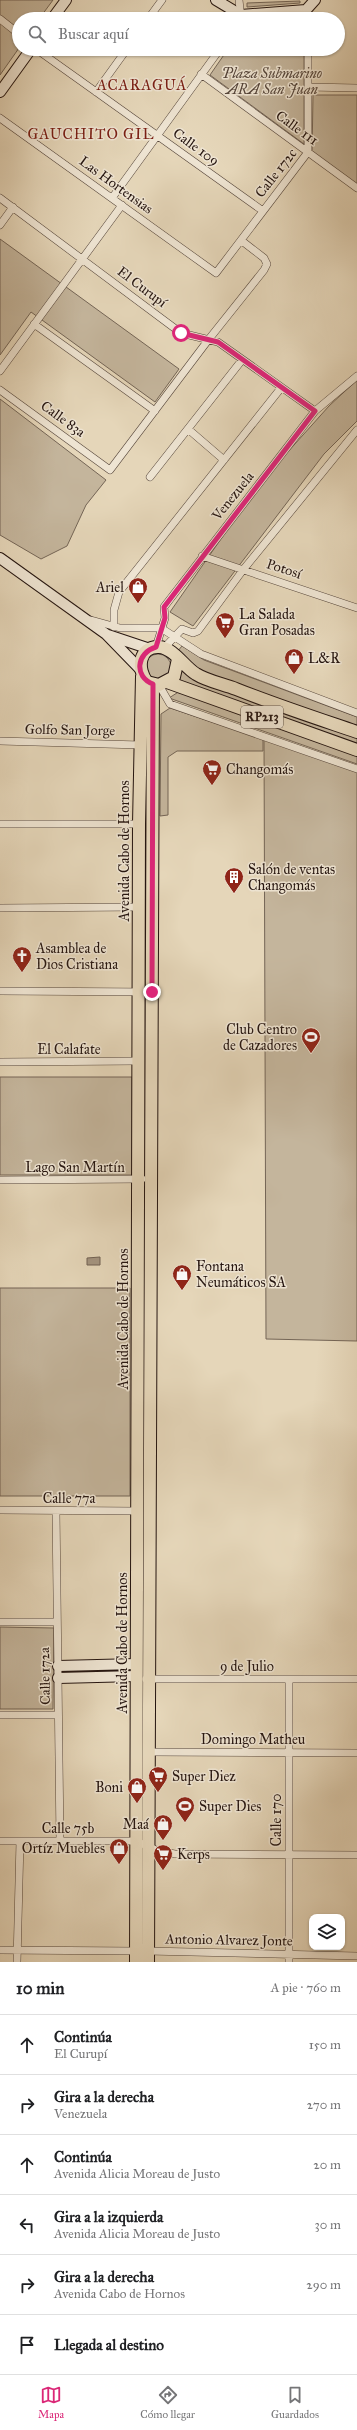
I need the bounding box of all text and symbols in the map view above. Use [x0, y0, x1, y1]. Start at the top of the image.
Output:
search box [12, 12, 345, 56]
icon: search [26, 23, 48, 45]
text: Buscar aquí [58, 25, 129, 43]
park label: Plaza Submarino ARA San Juan [222, 65, 322, 98]
district label: ACARAGUÁ [96, 75, 187, 94]
street label: Calle 111 [272, 107, 322, 149]
district label: GAUCHITO GIL [27, 125, 155, 143]
street label: Calle 109 [170, 125, 222, 169]
street label: Calle 172c [252, 145, 300, 201]
street label: Las Hortensias [76, 153, 156, 217]
street label: El Curupí [114, 263, 171, 312]
route start [172, 324, 190, 342]
street label: Calle 83a [37, 397, 89, 441]
street label: Venezuela [208, 468, 258, 524]
street label: Potosí [264, 555, 305, 583]
shop icon: Ariel [127, 576, 149, 604]
place label: Ariel [95, 579, 124, 596]
place label: La Salada Gran Posadas [239, 606, 315, 639]
supermarket icon: La Salada Gran Posadas [214, 611, 236, 639]
shop icon: L&R [283, 647, 305, 675]
place label: L&R [308, 650, 341, 667]
road number: RP213 [241, 706, 283, 728]
street label: Golfo San Jorge [25, 721, 116, 740]
supermarket icon: Changomás [201, 758, 223, 786]
place label: Changomás [226, 761, 293, 778]
street label: Avenida Cabo de Hornos [116, 780, 133, 923]
place label: Salón de ventas Changomás [248, 861, 335, 894]
building icon: Salón de ventas Changomás [223, 866, 245, 894]
place label: Asamblea de Dios Cristiana [35, 940, 118, 973]
church icon: Asamblea de Dios Cristiana [11, 945, 33, 973]
route end [143, 983, 161, 1001]
place label: Club Centro de Cazadores [223, 1021, 297, 1054]
sports icon: Club Centro de Cazadores [300, 1026, 322, 1054]
street label: El Calafate [37, 1041, 101, 1058]
street label: Lago San Martín [25, 1159, 125, 1176]
street label: Avenida Cabo de Hornos [115, 1248, 132, 1391]
place label: Fontana Neumáticos SA [196, 1258, 287, 1291]
shop icon: Fontana Neumáticos SA [171, 1263, 193, 1291]
street label: Calle 77a [43, 1490, 95, 1507]
street label: Avenida Cabo de Hornos [114, 1572, 131, 1715]
street label: Calle 172a [36, 1647, 54, 1705]
street label: 9 de Julio [220, 1658, 274, 1676]
street label: Domingo Matheu [201, 1731, 306, 1748]
supermarket icon: Super Diez [147, 1765, 169, 1793]
place label: Super Diez [172, 1768, 236, 1785]
shop icon: Boni [126, 1776, 148, 1804]
place label: Boni [95, 1779, 123, 1796]
street label: Calle 170 [268, 1794, 285, 1846]
sports icon: Super Dies [174, 1795, 196, 1823]
place label: Super Dies [199, 1798, 261, 1815]
shop icon: Maá [152, 1813, 174, 1841]
place label: Maá [123, 1816, 149, 1833]
street label: Calle 75b [42, 1820, 95, 1837]
shop icon: Ortíz Muebles [108, 1837, 130, 1865]
place label: Ortíz Muebles [22, 1840, 105, 1857]
supermarket icon: Kerps [152, 1843, 174, 1871]
place label: Kerps [177, 1846, 210, 1863]
map controls [309, 1914, 345, 1950]
button: layers [309, 1914, 345, 1950]
street label: Antonio Alvarez Jonte [164, 1930, 293, 1951]
text: 10 min [16, 1978, 64, 1999]
text: A pie · 760 m [271, 1980, 341, 1996]
text: Continúa [54, 2028, 112, 2046]
icon: ahead [16, 2034, 38, 2056]
text: 150 m [309, 2037, 341, 2053]
text: El Curupí [54, 2046, 107, 2062]
text: Gira a la derecha [54, 2088, 154, 2106]
icon: right [16, 2094, 38, 2116]
text: 270 m [307, 2097, 341, 2113]
text: Venezuela [54, 2106, 107, 2122]
text: Continúa [54, 2148, 112, 2166]
icon: ahead [16, 2154, 38, 2176]
text: 20 m [313, 2157, 341, 2173]
text: Avenida Alicia Moreau de Justo [54, 2166, 220, 2182]
text: Gira a la izquierda [54, 2208, 163, 2226]
icon: left [16, 2214, 38, 2236]
text: 30 m [315, 2217, 341, 2233]
text: Avenida Alicia Moreau de Justo [54, 2226, 220, 2242]
text: Gira a la derecha [54, 2268, 154, 2286]
icon: right [16, 2274, 38, 2296]
text: 290 m [306, 2277, 341, 2293]
text: Avenida Cabo de Hornos [54, 2286, 185, 2302]
icon: arrive [16, 2334, 38, 2356]
text: Llegada al destino [54, 2336, 164, 2354]
tab: Mapa [38, 2384, 64, 2421]
tab: Cómo llegar [140, 2384, 195, 2421]
tab: Guardados [271, 2384, 319, 2421]

